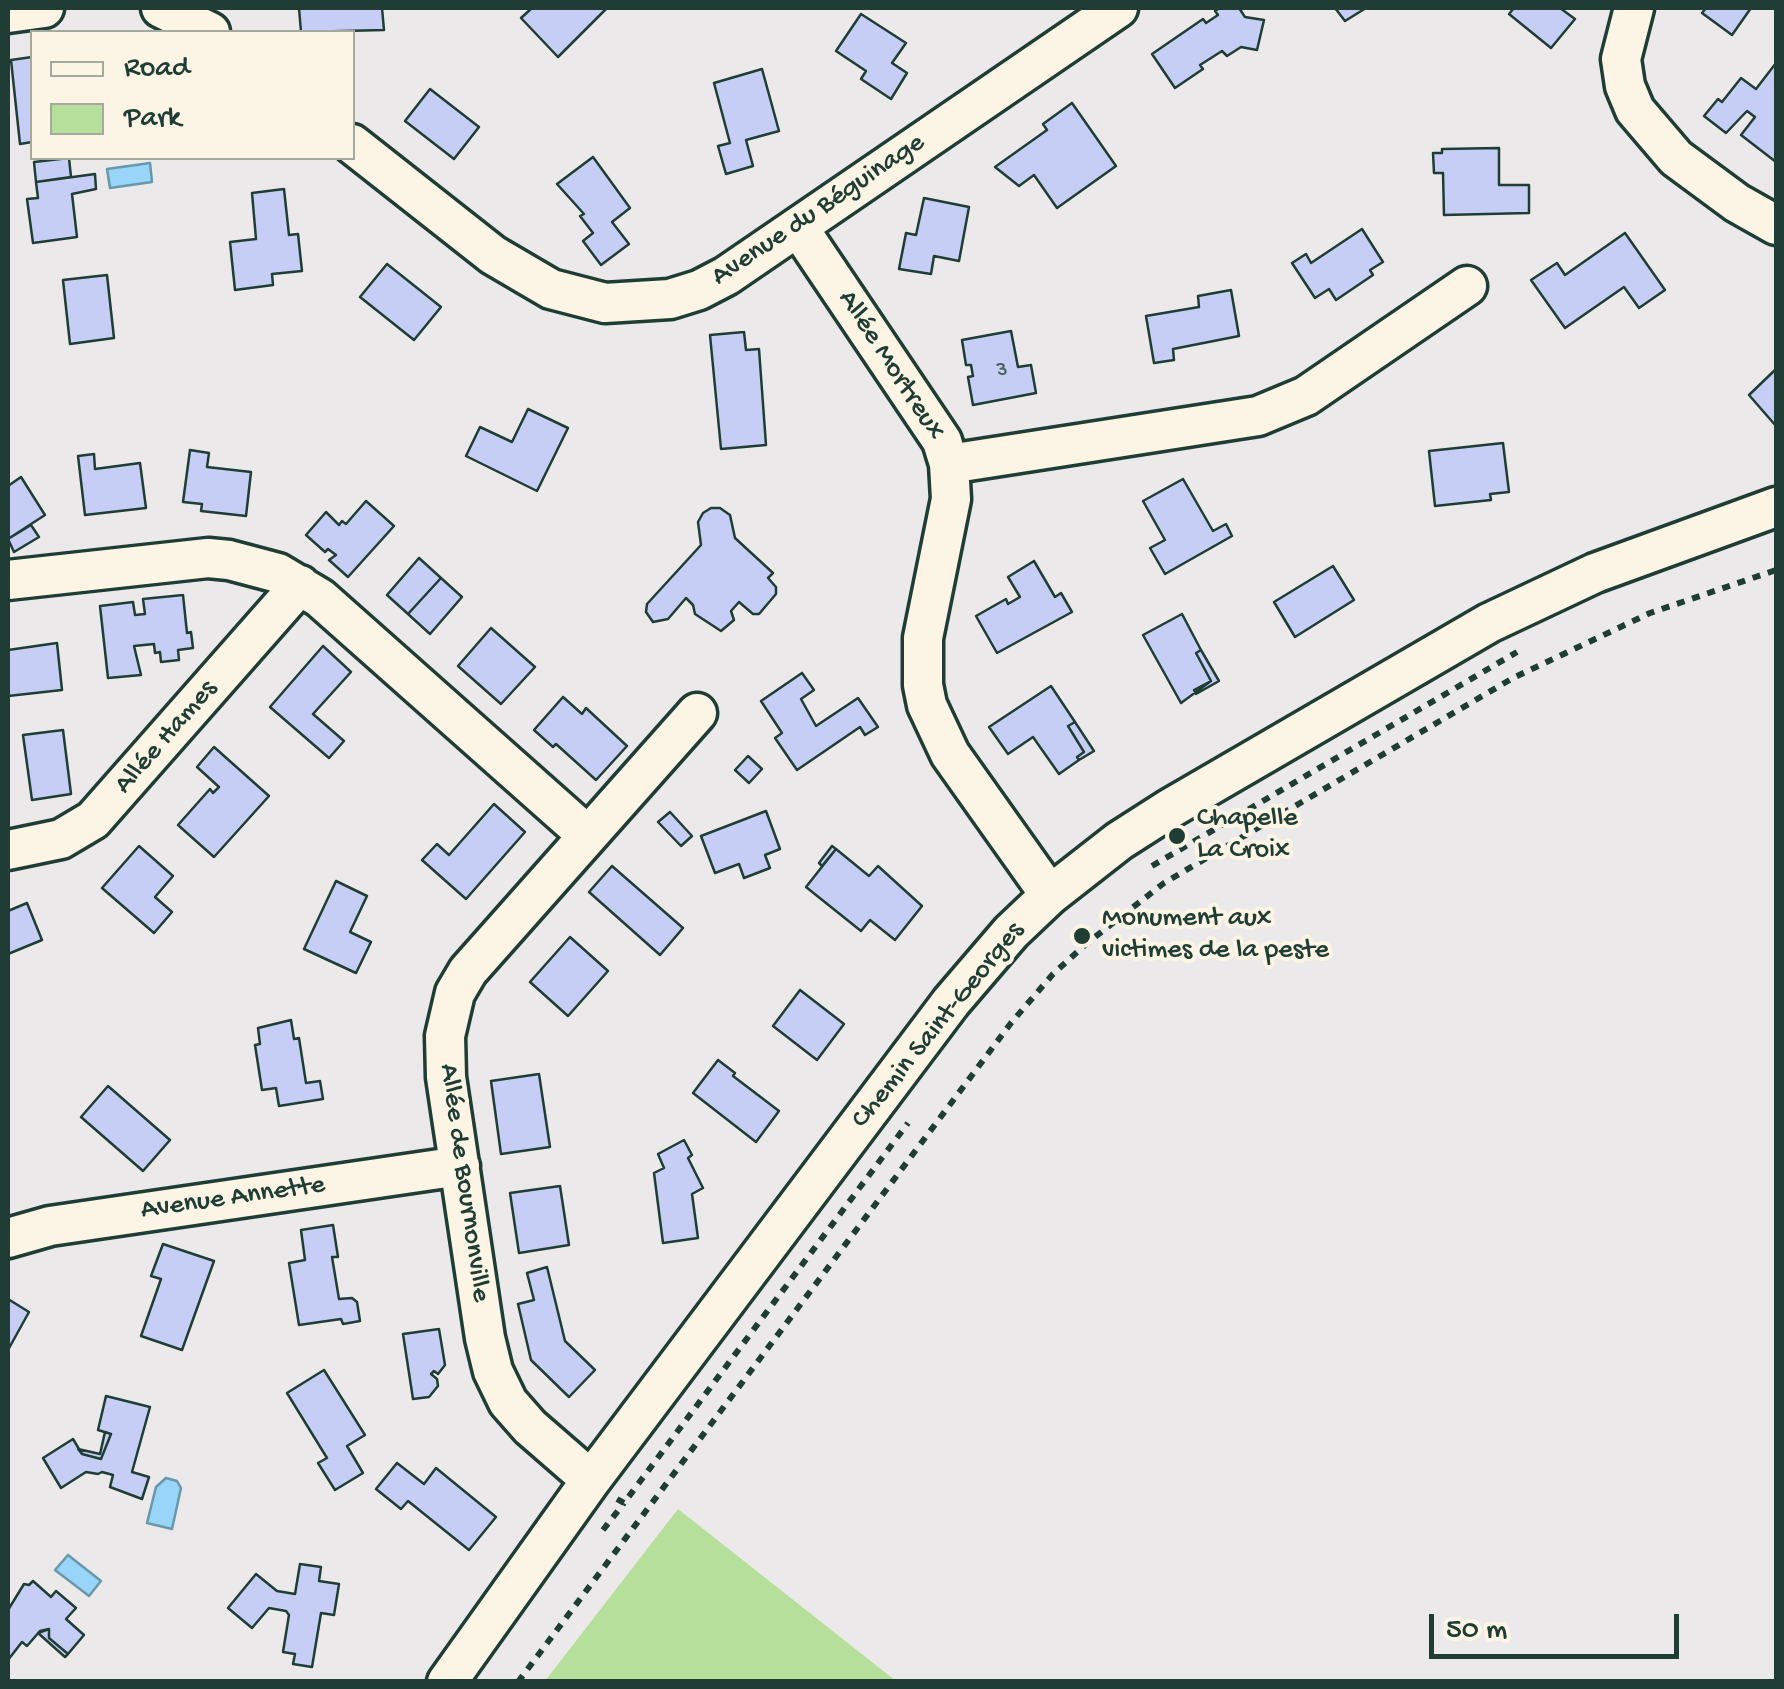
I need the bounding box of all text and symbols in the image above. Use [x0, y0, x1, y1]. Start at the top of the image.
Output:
legend [30, 30, 355, 160]
text: Road [124, 52, 190, 87]
text: Park [124, 102, 181, 137]
street label: Avenue du Béguinage [706, 127, 932, 295]
street label: Allée Mortreux [829, 285, 951, 447]
house number: 3 [996, 359, 1008, 385]
street label: Allée Hames [108, 674, 226, 802]
place label: Chapelle La Croix [1197, 803, 1298, 869]
marker: Chapelle La Croix [1166, 825, 1188, 847]
place label: Monument aux victimes de la peste [1102, 903, 1329, 969]
street label: Chemin Saint-Georges [845, 916, 1033, 1136]
marker: Monument aux victimes de la peste [1071, 925, 1093, 947]
street label: Allée de Bournonville [430, 1062, 496, 1304]
street label: Avenue Annette [139, 1169, 327, 1229]
scale bar [1434, 1594, 1684, 1656]
text: 50 m [1446, 1614, 1507, 1649]

